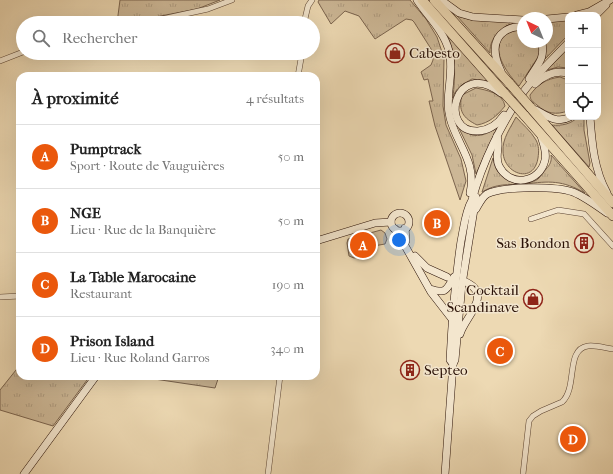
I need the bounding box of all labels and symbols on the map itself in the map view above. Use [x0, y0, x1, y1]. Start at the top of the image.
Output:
north arrow [517, 12, 553, 48]
shop icon: Cabesto [384, 42, 406, 64]
place label: Cabesto [409, 44, 460, 62]
pin: B [424, 208, 450, 238]
pin: A [350, 230, 376, 260]
your location [389, 230, 409, 250]
building icon: Sas Bondon [573, 232, 595, 254]
place label: Sas Bondon [496, 234, 570, 252]
place label: Cocktail Scandinave [446, 281, 520, 316]
shop icon: Cocktail Scandinave [522, 288, 544, 310]
pin: C [487, 336, 513, 366]
building icon: Septeo [399, 359, 421, 381]
place label: Septeo [424, 361, 468, 379]
pin: D [560, 424, 586, 454]

